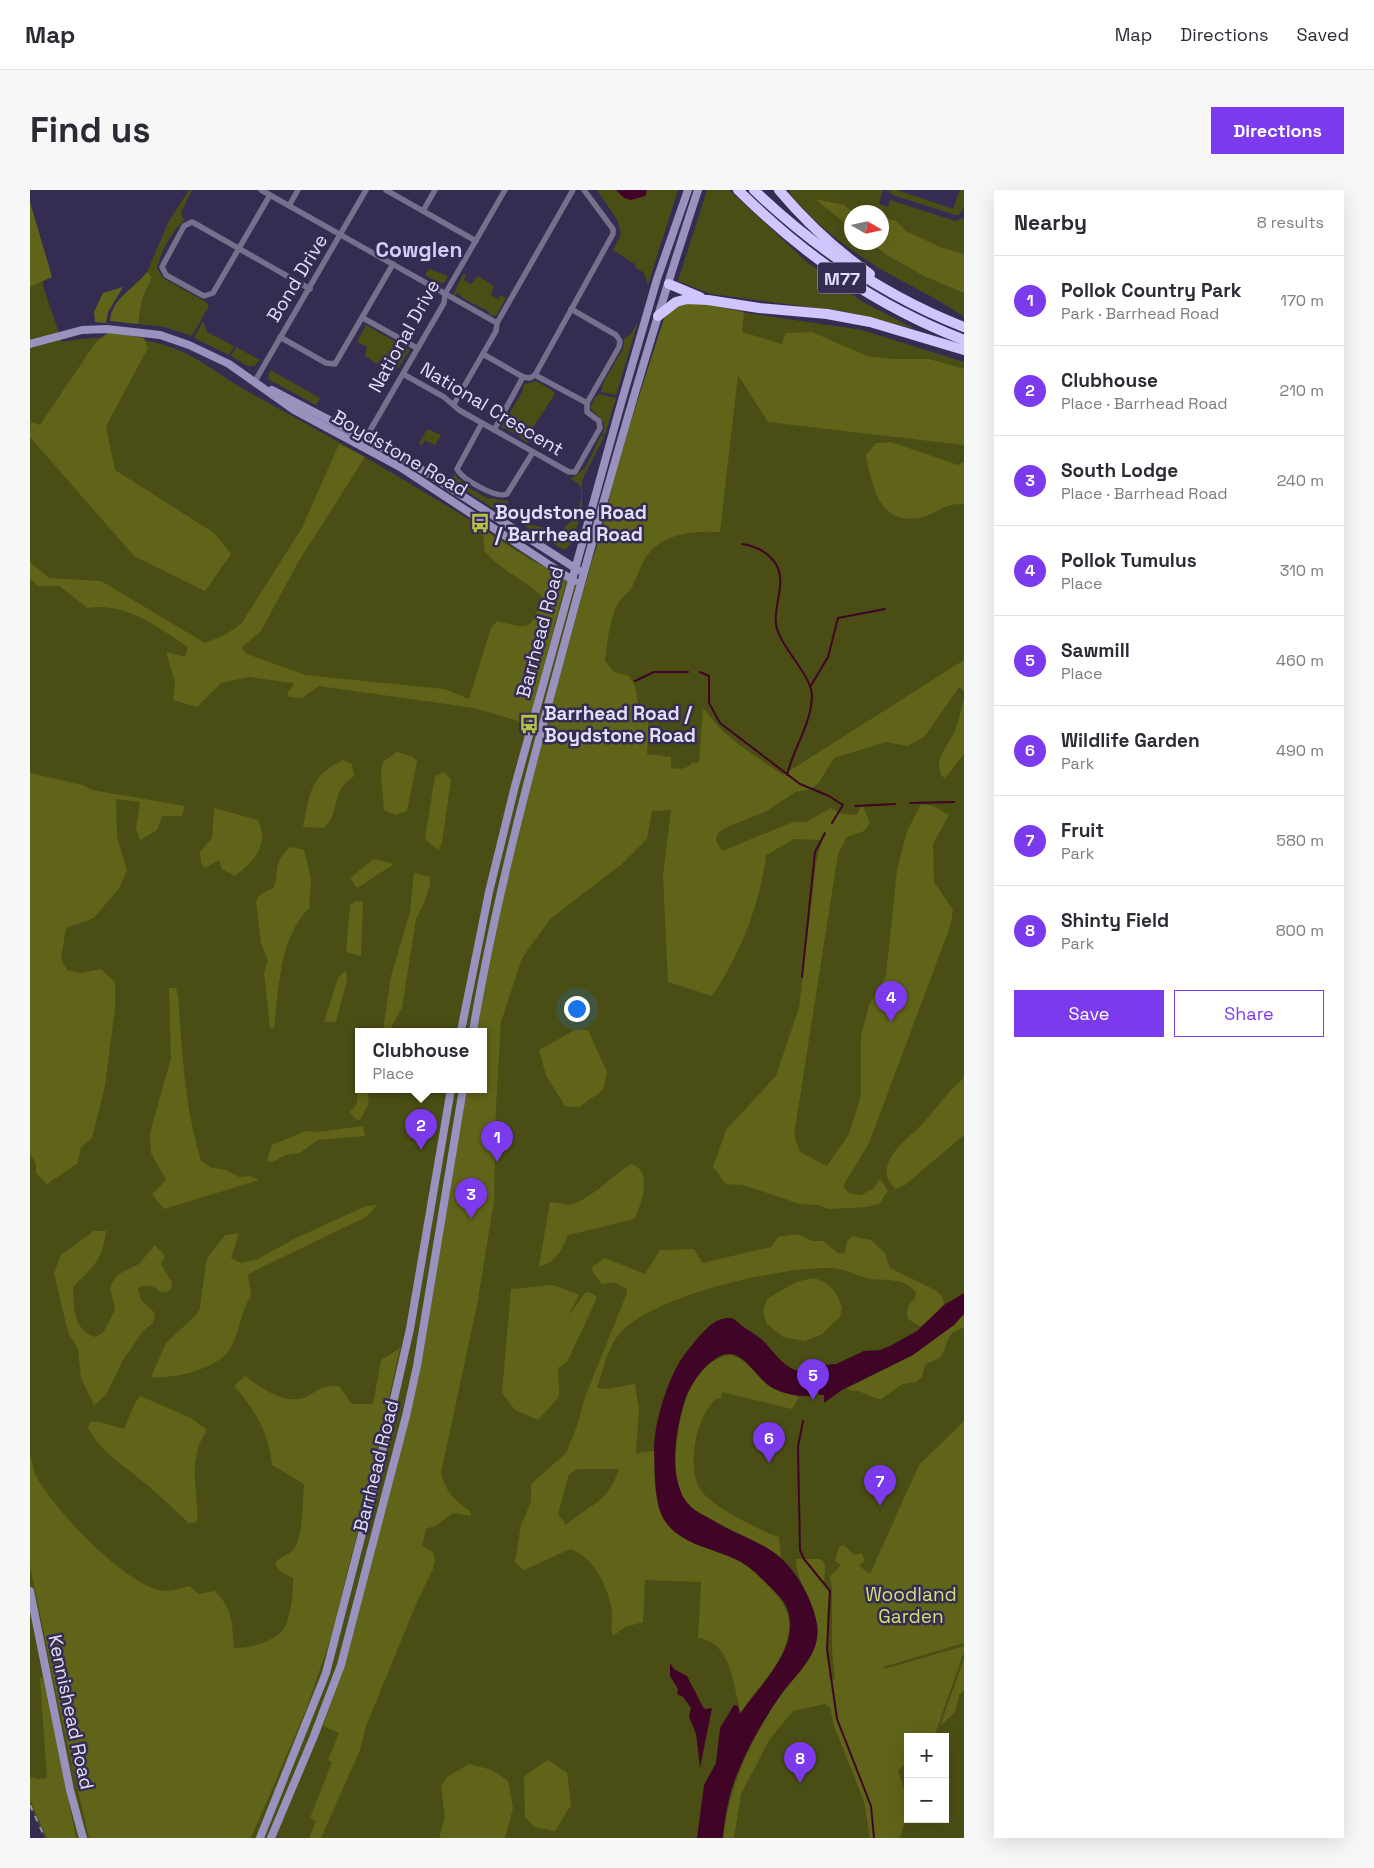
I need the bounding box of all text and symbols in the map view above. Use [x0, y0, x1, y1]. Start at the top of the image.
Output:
text: Map [25, 19, 75, 50]
text: Map [1115, 23, 1152, 46]
text: Directions [1180, 23, 1269, 46]
text: Saved [1297, 23, 1349, 46]
button: Directions [1211, 107, 1344, 154]
text: Find us [30, 108, 151, 152]
north arrow [844, 205, 889, 250]
text: Nearby [1014, 209, 1087, 236]
text: 8 results [1257, 212, 1324, 233]
street label: Bond Drive [261, 229, 333, 327]
district label: Cowglen [376, 236, 462, 263]
road number: M77 [818, 263, 866, 294]
street label: National Drive [363, 275, 445, 397]
text: Pollok Country Park [1061, 278, 1241, 303]
text: 1 [1026, 290, 1034, 311]
text: 170 m [1280, 290, 1324, 311]
text: Park · Barrhead Road [1061, 303, 1219, 324]
street label: National Crescent [416, 356, 568, 462]
text: Clubhouse [1061, 368, 1158, 393]
text: 2 [1025, 380, 1035, 401]
text: 210 m [1280, 380, 1324, 401]
text: Place · Barrhead Road [1061, 393, 1228, 414]
street label: Boydstone Road [328, 404, 472, 502]
text: South Lodge [1061, 458, 1178, 483]
text: 3 [1025, 470, 1035, 491]
text: 240 m [1277, 470, 1324, 491]
text: Place · Barrhead Road [1061, 483, 1228, 504]
place label: Boydstone Road / Barrhead Road [494, 500, 647, 547]
bus stop icon: Boydstone Road / Barrhead Road [469, 512, 491, 534]
text: Pollok Tumulus [1061, 548, 1197, 573]
text: 4 [1025, 560, 1035, 581]
text: 310 m [1280, 560, 1324, 581]
street label: Barrhead Road [510, 563, 570, 701]
text: Place [1061, 573, 1103, 594]
text: Sawmill [1061, 638, 1130, 663]
text: 5 [1025, 650, 1035, 671]
text: 460 m [1276, 650, 1324, 671]
text: Place [1061, 663, 1103, 684]
place label: Barrhead Road / Boydstone Road [544, 701, 696, 748]
bus stop icon: Barrhead Road / Boydstone Road [518, 713, 540, 735]
text: Wildlife Garden [1061, 728, 1200, 753]
text: 6 [1025, 740, 1035, 761]
text: 490 m [1276, 740, 1324, 761]
text: Park [1061, 753, 1094, 774]
text: Fruit [1061, 818, 1104, 843]
text: 7 [1026, 830, 1034, 851]
text: 580 m [1276, 830, 1324, 851]
text: Park [1061, 843, 1094, 864]
text: Shinty Field [1061, 908, 1169, 933]
text: 8 [1025, 920, 1035, 941]
text: 800 m [1276, 920, 1324, 941]
text: Park [1061, 933, 1094, 954]
pin: 4 [875, 981, 907, 1022]
button: Save [1014, 990, 1164, 1037]
button: Share [1174, 990, 1324, 1037]
your location [564, 996, 590, 1022]
popup [355, 1028, 487, 1093]
text: Clubhouse [372, 1038, 470, 1063]
text: Place [372, 1063, 414, 1084]
pin: 2 [405, 1109, 437, 1150]
pin: 1 [481, 1121, 513, 1162]
pin: 3 [455, 1178, 487, 1219]
pin: 5 [797, 1359, 829, 1400]
street label: Barrhead Road [348, 1397, 404, 1535]
pin: 6 [753, 1422, 785, 1463]
pin: 7 [864, 1465, 896, 1506]
park label: Woodland Garden [865, 1582, 957, 1629]
street label: Kennishead Road [42, 1632, 100, 1792]
map controls [904, 1733, 949, 1823]
button: + [904, 1733, 949, 1778]
pin: 8 [784, 1742, 816, 1783]
button: − [904, 1778, 949, 1823]

